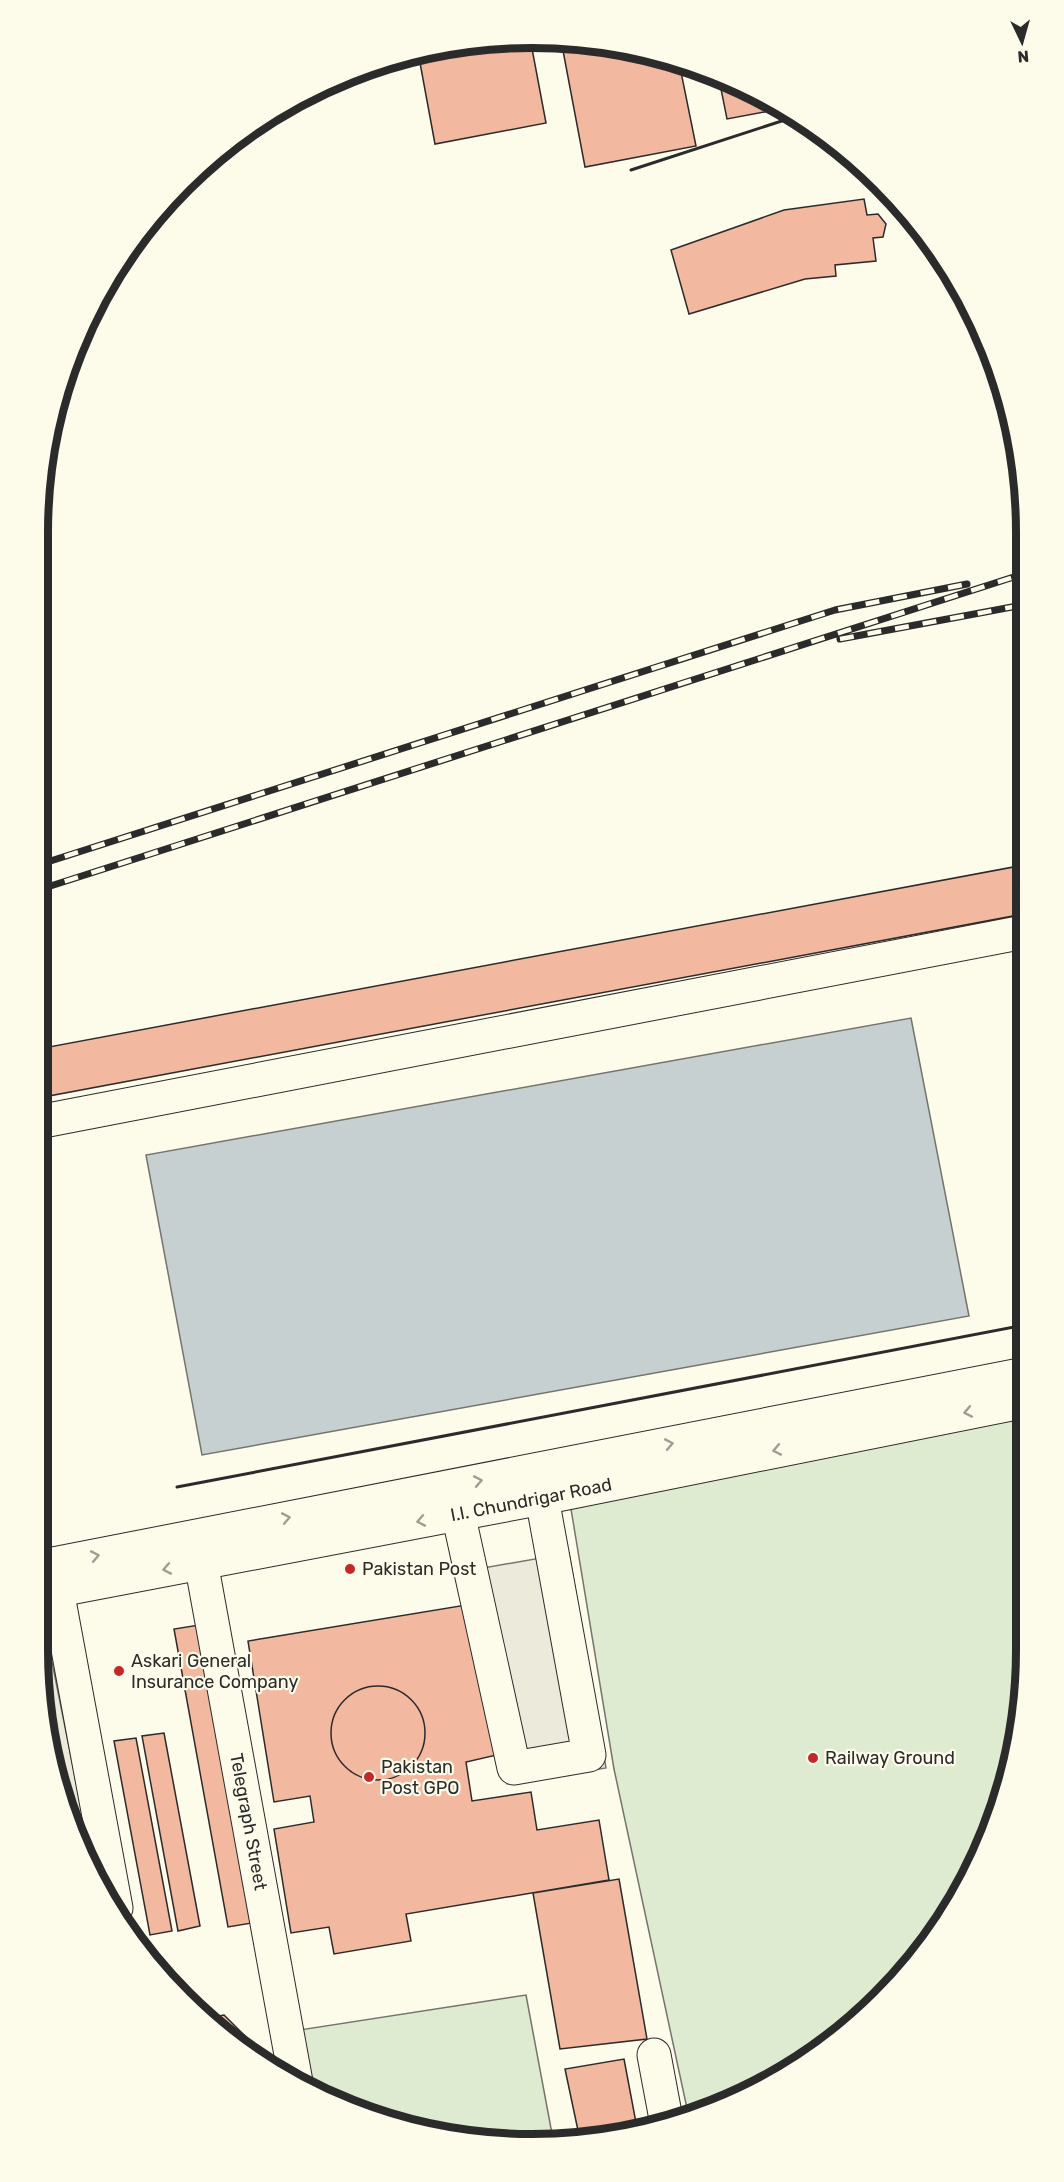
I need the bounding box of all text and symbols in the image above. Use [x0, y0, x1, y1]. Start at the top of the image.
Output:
north arrow [992, 12, 1052, 72]
text: N [1017, 46, 1030, 66]
one-way arrow [963, 1405, 973, 1418]
one-way arrow [664, 1438, 674, 1451]
one-way arrow [772, 1443, 782, 1456]
street label: I.I. Chundrigar Road [449, 1473, 614, 1526]
one-way arrow [472, 1475, 482, 1488]
one-way arrow [281, 1512, 291, 1525]
one-way arrow [416, 1514, 425, 1526]
one-way arrow [90, 1550, 100, 1563]
place label: Pakistan Post [362, 1558, 476, 1580]
one-way arrow [163, 1562, 173, 1575]
marker: Pakistan Post [343, 1562, 357, 1576]
place label: Askari General Insurance Company [131, 1650, 298, 1693]
marker: Askari General Insurance Company [112, 1664, 126, 1678]
place label: Railway Ground [825, 1747, 955, 1769]
street label: Telegraph Street [225, 1751, 272, 1892]
marker: Railway Ground [806, 1751, 820, 1765]
place label: Pakistan Post GPO [381, 1756, 459, 1799]
marker: Pakistan Post GPO [362, 1770, 376, 1784]

